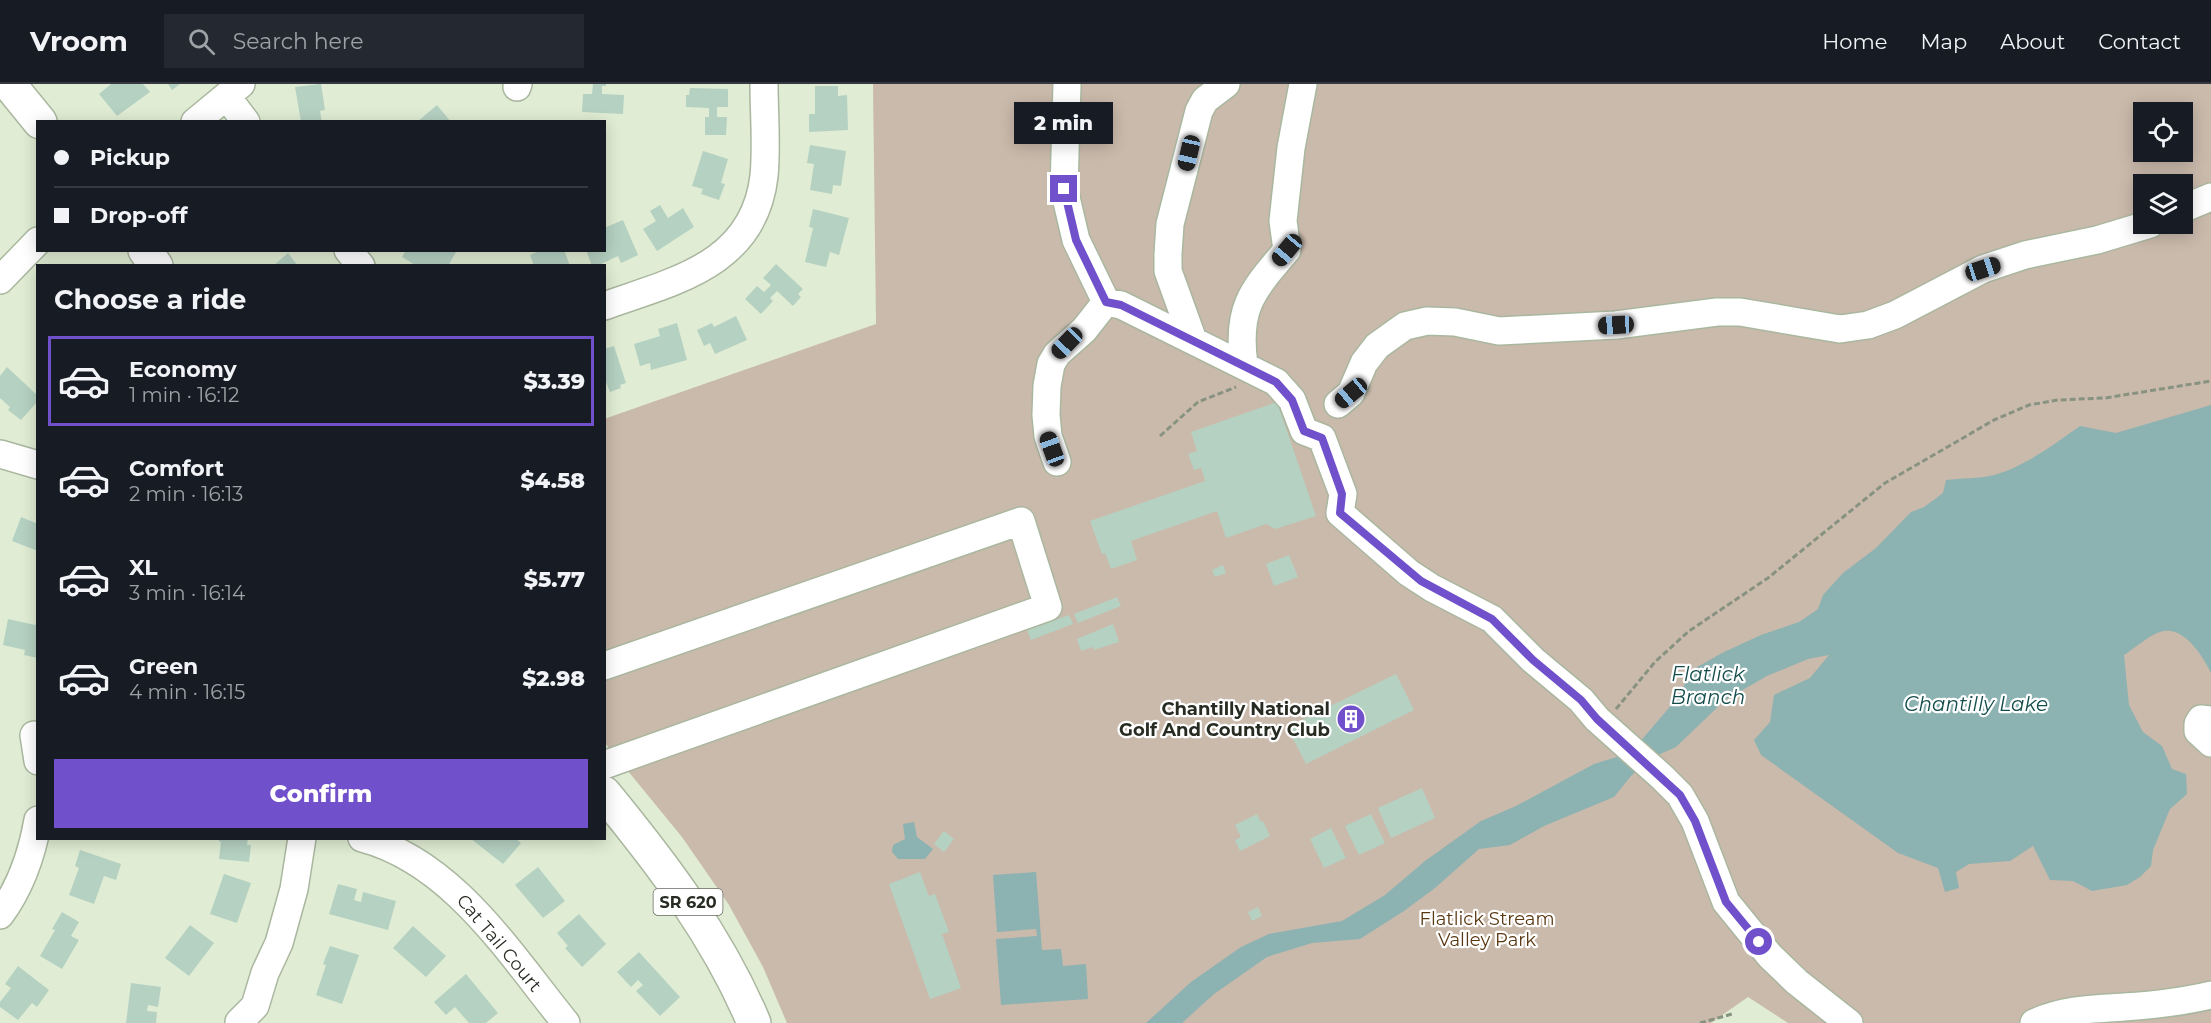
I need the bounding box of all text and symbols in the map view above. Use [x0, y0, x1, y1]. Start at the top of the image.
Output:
search box [164, 14, 584, 68]
text: Vroom [30, 24, 128, 58]
icon: search [185, 25, 218, 58]
text: Search here [233, 28, 364, 55]
text: Home [1822, 29, 1887, 54]
text: Map [1920, 29, 1967, 54]
text: About [2000, 29, 2065, 54]
text: Contact [2098, 29, 2181, 54]
callout: 2 min [1014, 102, 1114, 144]
map controls [2133, 102, 2193, 234]
button: locate [2133, 102, 2193, 162]
text: 2 min [1034, 111, 1093, 135]
car [1176, 133, 1202, 173]
text: Pickup [90, 144, 170, 171]
button: layers [2133, 174, 2193, 234]
route end [1050, 175, 1077, 202]
text: Drop-off [90, 202, 188, 229]
car [1269, 230, 1305, 270]
car [1963, 255, 2003, 283]
text: Choose a ride [54, 283, 246, 316]
car [1598, 315, 1634, 335]
car [1048, 324, 1086, 362]
icon: car [57, 354, 111, 408]
text: Economy [129, 356, 237, 383]
text: $3.39 [524, 368, 585, 395]
car [1331, 375, 1371, 411]
text: 1 min · 16:12 [129, 383, 239, 407]
car [1037, 429, 1067, 469]
icon: car [57, 453, 111, 507]
text: Comfort [129, 455, 224, 482]
text: $4.58 [520, 467, 585, 494]
text: 2 min · 16:13 [129, 482, 243, 506]
icon: car [57, 552, 111, 606]
text: XL [129, 554, 158, 581]
text: $5.77 [524, 566, 585, 593]
text: 3 min · 16:14 [129, 581, 245, 605]
icon: car [57, 651, 111, 705]
text: Green [129, 653, 198, 680]
water label: Flatlick Branch [1671, 662, 1746, 709]
text: $2.98 [522, 665, 585, 692]
text: 4 min · 16:15 [129, 680, 245, 704]
water label: Chantilly Lake [1904, 692, 2048, 716]
place label: Chantilly National Golf And Country Club [1119, 698, 1330, 741]
building icon: Chantilly National Golf And Country Club [1335, 703, 1367, 735]
button: Confirm [54, 759, 588, 828]
road number: SR 620 [654, 889, 722, 915]
street label: Cat Tail Court [452, 890, 546, 996]
park label: Flatlick Stream Valley Park [1419, 908, 1555, 951]
route start [1745, 928, 1772, 955]

